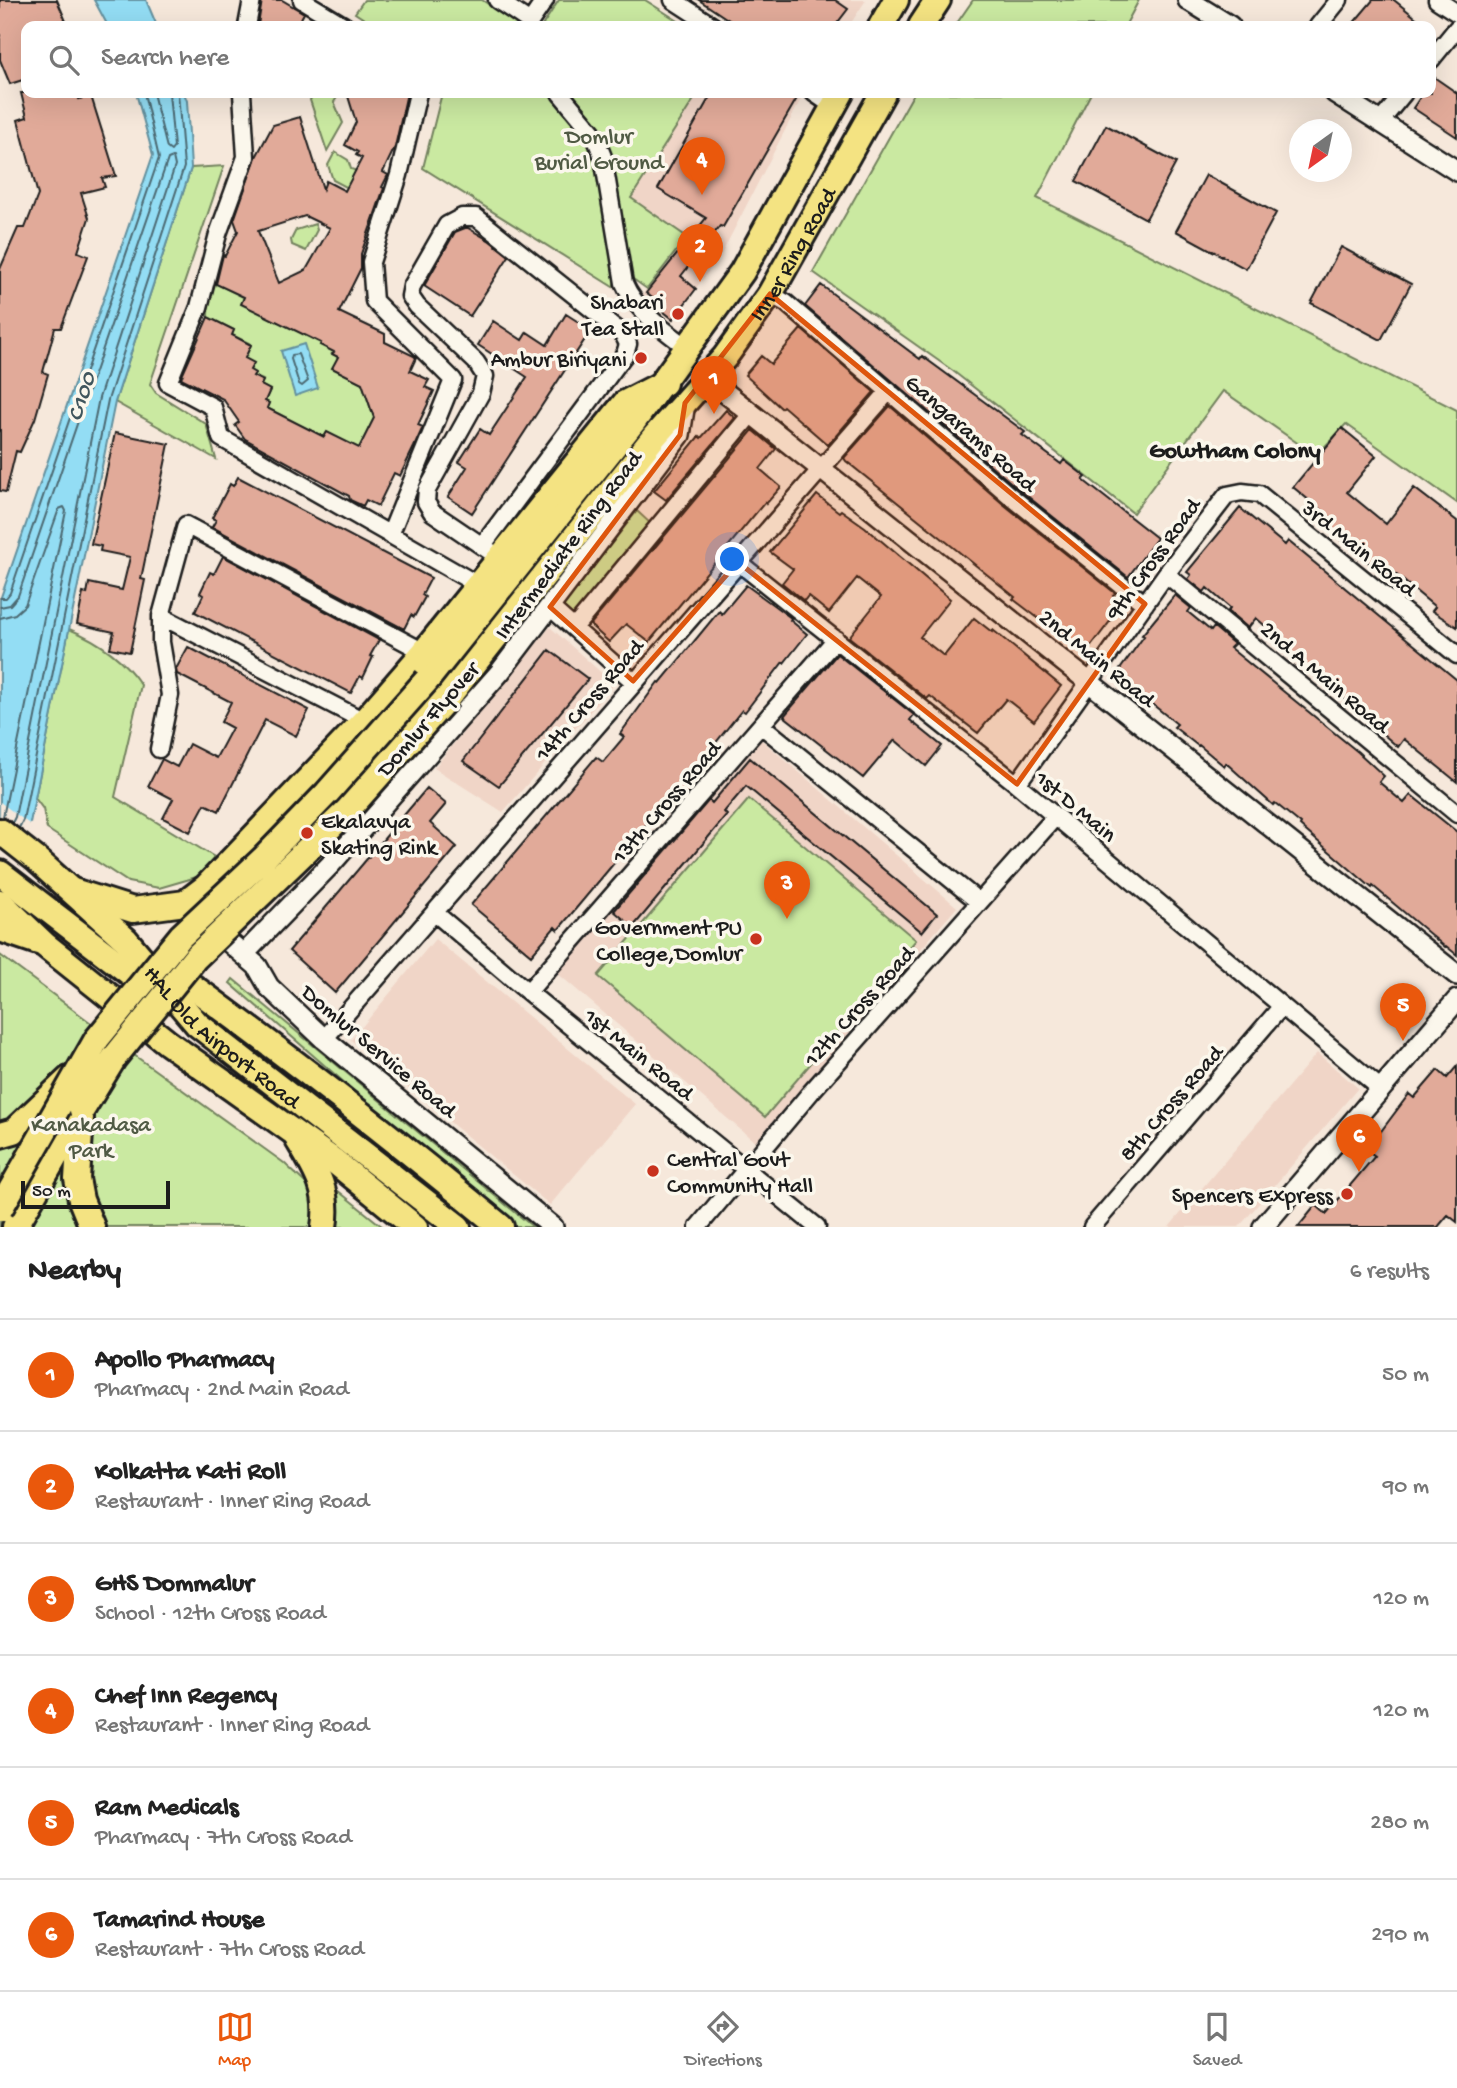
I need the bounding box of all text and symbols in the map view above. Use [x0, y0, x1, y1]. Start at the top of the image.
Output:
search box [21, 21, 1436, 98]
icon: search [45, 41, 83, 79]
text: Search here [101, 44, 229, 75]
north arrow [1289, 119, 1352, 182]
park label: Domlur Burial Ground [534, 125, 665, 178]
pin: 4 [679, 137, 725, 195]
street label: Inner Ring Road [745, 183, 845, 327]
pin: 2 [677, 224, 723, 282]
place label: Shabari Tea Stall [580, 291, 664, 344]
marker: Shabari Tea Stall [670, 306, 686, 322]
place label: Ambur Biriyani [491, 348, 627, 375]
marker: Ambur Biriyani [633, 350, 649, 366]
pin: 1 [691, 356, 737, 414]
water label: C100 [62, 368, 105, 425]
street label: Gangarams Road [898, 370, 1042, 500]
district label: Gowtham Colony [1149, 438, 1321, 467]
street label: Intermediate Ring Road [490, 445, 650, 646]
street label: 9th Cross Road [1101, 493, 1209, 627]
street label: 3rd Main Road [1294, 495, 1422, 605]
your location [715, 542, 749, 576]
street label: 2nd Main Road [1032, 605, 1160, 716]
street label: 2nd A Main Road [1254, 617, 1395, 742]
street label: 14th Cross Road [530, 634, 652, 768]
street label: Domlur Flyover [371, 656, 488, 785]
street label: 13th Cross Road [606, 735, 729, 871]
street label: 1st D Main [1028, 765, 1121, 849]
place label: Ekalavya Skating Rink [321, 810, 439, 863]
marker: Ekalavya Skating Rink [299, 825, 315, 841]
pin: 3 [764, 861, 810, 919]
place label: Government PU College,Domlur [595, 916, 744, 969]
marker: Government PU College,Domlur [748, 931, 764, 947]
street label: 12th Cross Road [799, 940, 923, 1074]
street label: HAL Old Airport Road [137, 961, 306, 1117]
street label: Domlur Service Road [293, 979, 462, 1126]
pin: 5 [1380, 983, 1426, 1041]
street label: 1st Main Road [577, 1003, 699, 1109]
street label: 8th Cross Road [1115, 1040, 1231, 1168]
park label: Kanakadasa Park [31, 1113, 152, 1166]
pin: 6 [1336, 1114, 1382, 1172]
place label: Central Govt Community Hall [667, 1148, 813, 1201]
marker: Central Govt Community Hall [645, 1163, 661, 1179]
scale bar [21, 1178, 170, 1210]
text: 50 m [32, 1181, 71, 1204]
place label: Spencers Express [1172, 1184, 1334, 1211]
marker: Spencers Express [1339, 1186, 1355, 1202]
text: Nearby [28, 1255, 121, 1290]
text: 6 results [1350, 1259, 1429, 1286]
text: Apollo Pharmacy [95, 1346, 274, 1377]
text: 1 [46, 1362, 56, 1389]
text: 50 m [1382, 1362, 1429, 1389]
text: Pharmacy · 2nd Main Road [95, 1377, 349, 1404]
text: Kolkatta Kati Roll [95, 1458, 286, 1489]
text: 2 [45, 1474, 57, 1501]
text: 90 m [1383, 1474, 1429, 1501]
text: Restaurant · Inner Ring Road [95, 1489, 369, 1516]
text: GHS Dommalur [95, 1570, 253, 1601]
text: 3 [45, 1586, 57, 1613]
text: 120 m [1374, 1586, 1429, 1613]
text: School · 12th Cross Road [95, 1601, 326, 1628]
text: Chef Inn Regency [95, 1682, 277, 1713]
text: 4 [46, 1698, 56, 1725]
text: 120 m [1374, 1698, 1429, 1725]
text: Restaurant · Inner Ring Road [95, 1713, 369, 1740]
text: Ram Medicals [95, 1794, 239, 1825]
text: 5 [45, 1810, 57, 1837]
text: 280 m [1370, 1810, 1429, 1837]
text: Pharmacy · 7th Cross Road [95, 1825, 352, 1852]
text: Tamarind House [95, 1906, 264, 1937]
text: 6 [45, 1922, 57, 1949]
text: 290 m [1371, 1922, 1429, 1949]
text: Restaurant · 7th Cross Road [95, 1937, 364, 1964]
tab: Map [216, 2008, 254, 2073]
tab: Directions [685, 2008, 762, 2073]
tab: Saved [1193, 2008, 1241, 2073]

